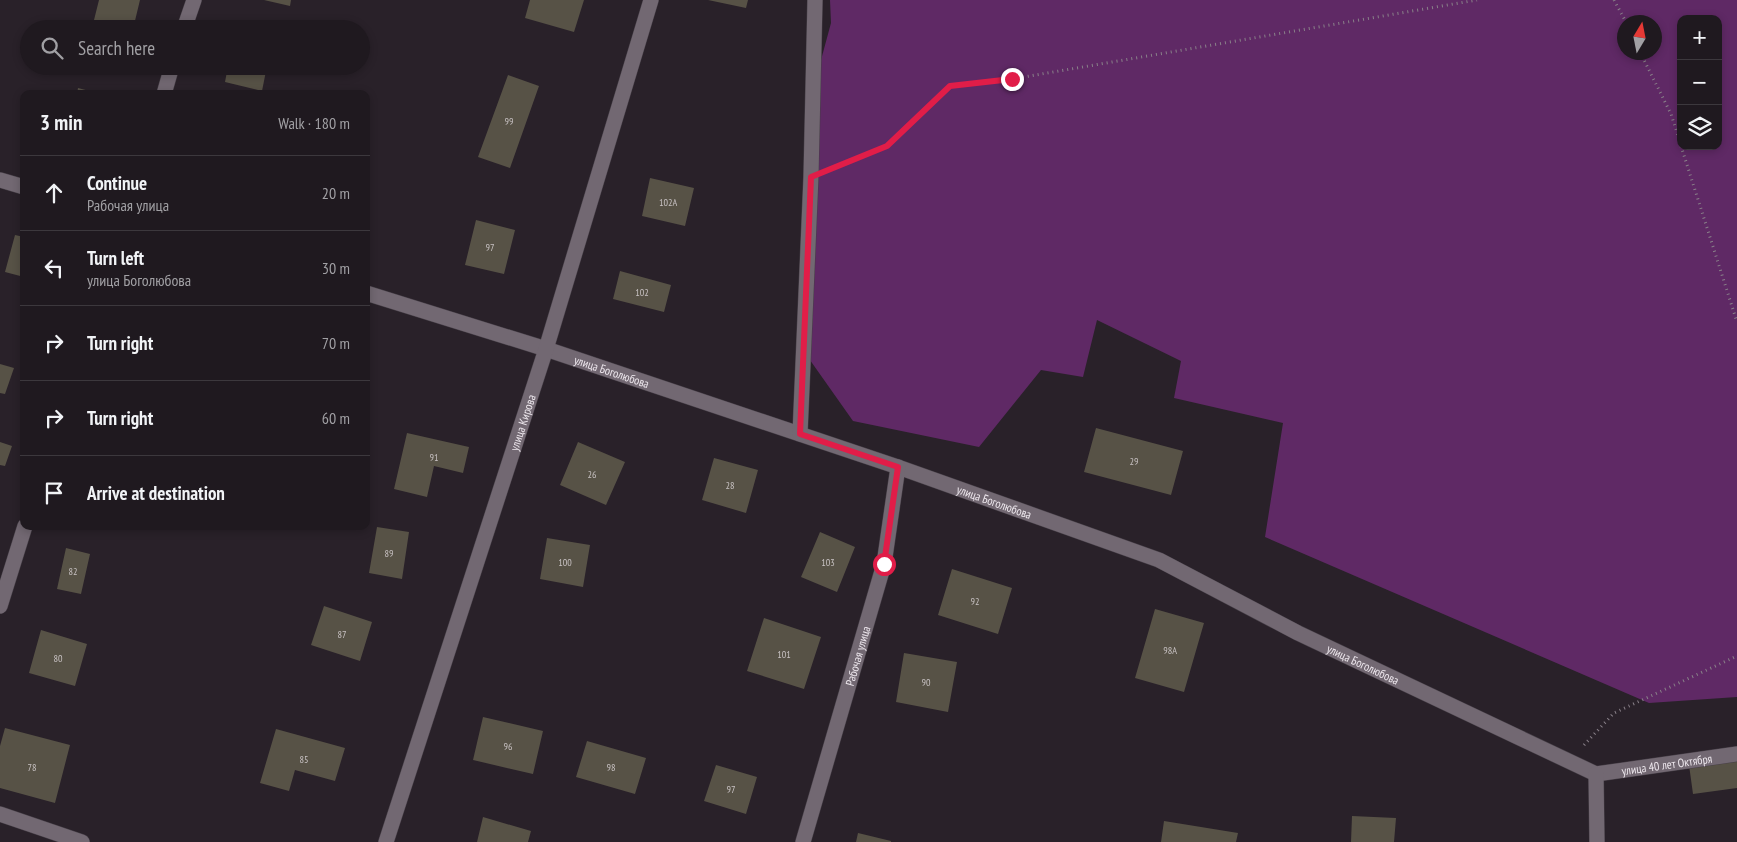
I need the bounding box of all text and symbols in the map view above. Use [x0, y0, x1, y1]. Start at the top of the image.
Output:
north arrow [1617, 15, 1662, 60]
map controls [1677, 15, 1722, 150]
button: + [1677, 15, 1722, 60]
search box [20, 20, 370, 75]
icon: search [38, 34, 66, 62]
text: Search here [78, 36, 155, 60]
button: − [1677, 60, 1722, 105]
route end [1001, 68, 1024, 91]
button: layers [1677, 105, 1722, 150]
text: 3 min [40, 109, 82, 136]
text: Walk · 180 m [278, 113, 350, 133]
house number: 99 [505, 115, 514, 128]
text: Continue [87, 171, 147, 195]
icon: ahead [40, 179, 68, 207]
text: 20 m [322, 183, 350, 203]
text: Рабочая улица [87, 195, 169, 215]
house number: 102А [659, 196, 677, 209]
house number: 97 [486, 241, 495, 254]
text: Turn left [87, 246, 144, 270]
icon: left [40, 254, 68, 282]
text: 30 m [322, 258, 350, 278]
text: улица Боголюбова [87, 270, 191, 290]
house number: 102 [635, 286, 649, 299]
icon: right [40, 329, 68, 357]
text: Turn right [87, 331, 153, 355]
text: 70 m [322, 333, 350, 353]
street label: улица Боголюбова [572, 352, 652, 391]
street label: улица Кирова [506, 392, 538, 453]
icon: right [40, 404, 68, 432]
text: Turn right [87, 406, 153, 430]
text: 60 m [322, 408, 350, 428]
house number: 91 [430, 451, 439, 464]
house number: 29 [1130, 455, 1139, 468]
house number: 26 [588, 468, 597, 481]
icon: arrive [40, 479, 68, 507]
house number: 28 [726, 479, 735, 492]
text: Arrive at destination [87, 481, 225, 505]
street label: улица Боголюбова [955, 481, 1034, 522]
house number: 89 [385, 547, 394, 560]
route start [873, 553, 896, 576]
house number: 100 [558, 556, 572, 569]
house number: 103 [821, 556, 835, 569]
house number: 82 [69, 565, 78, 578]
house number: 92 [971, 595, 980, 608]
street label: Рабочая улица [841, 624, 873, 687]
house number: 87 [338, 628, 347, 641]
street label: улица Боголюбова [1325, 640, 1402, 687]
house number: 98А [1163, 644, 1177, 657]
house number: 101 [777, 648, 791, 661]
house number: 80 [54, 652, 63, 665]
house number: 90 [922, 676, 931, 689]
house number: 96 [504, 740, 513, 753]
street label: улица 40 лет Октября [1621, 750, 1713, 778]
house number: 85 [300, 753, 309, 766]
house number: 78 [28, 761, 37, 774]
house number: 98 [607, 761, 616, 774]
house number: 97 [727, 783, 736, 796]

